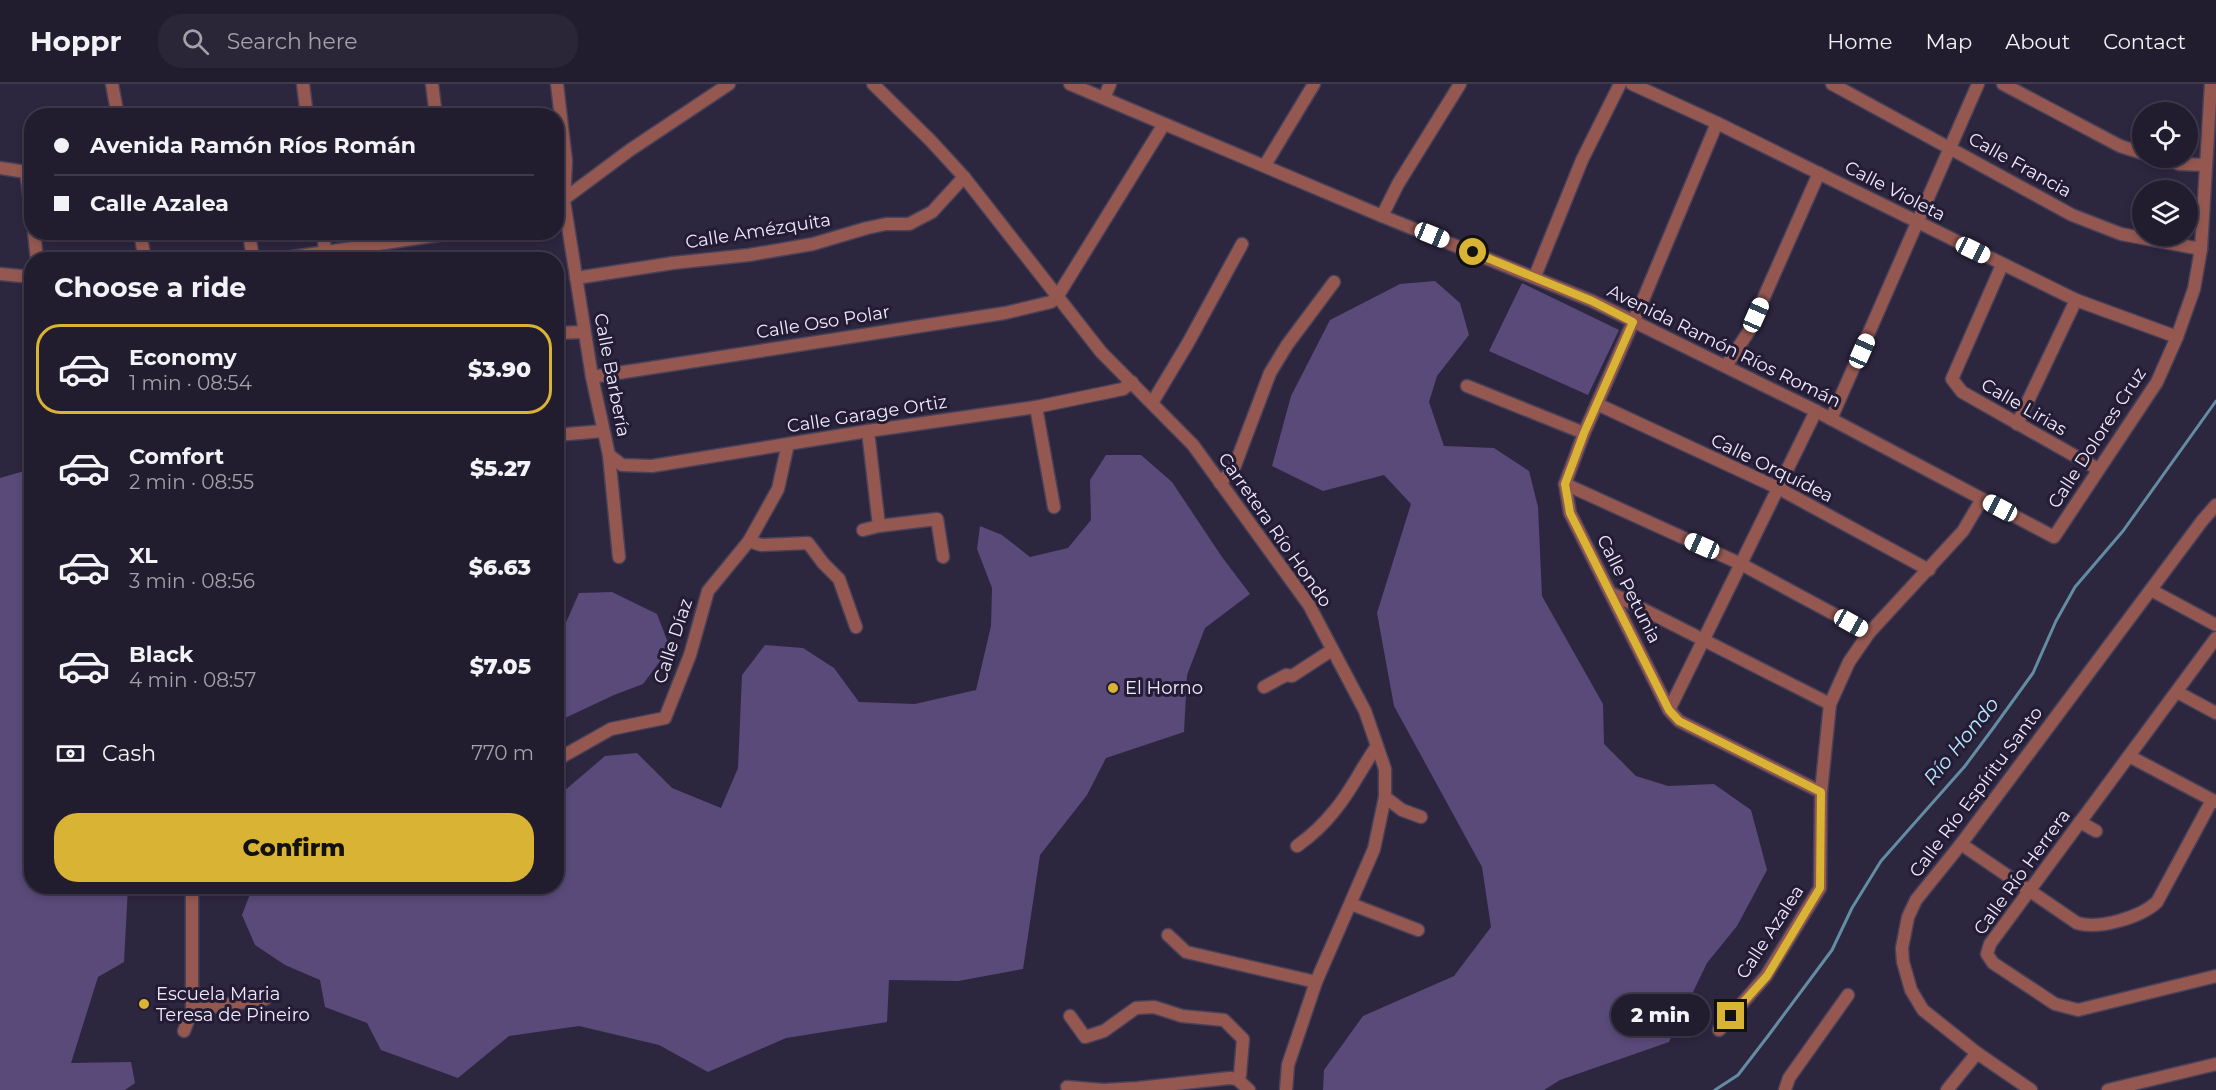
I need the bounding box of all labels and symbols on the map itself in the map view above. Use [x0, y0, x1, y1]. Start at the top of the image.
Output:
street label: Calle Francia [1965, 128, 2075, 202]
street label: Calle Violeta [1841, 156, 1949, 226]
street label: Calle Amézquita [684, 209, 832, 253]
car [1412, 220, 1452, 250]
car [1953, 234, 1993, 266]
route start [1459, 238, 1486, 265]
street label: Avenida Ramón Ríos Román [1604, 280, 1844, 412]
car [1740, 295, 1772, 335]
street label: Calle Oso Polar [755, 301, 891, 343]
street label: Calle Barbería [589, 311, 635, 439]
car [1846, 331, 1878, 371]
street label: Calle Dolores Cruz [2043, 363, 2151, 513]
street label: Calle Lirias [1977, 374, 2071, 440]
street label: Calle Garage Ortiz [785, 390, 949, 438]
street label: Calle Orquídea [1707, 429, 1837, 507]
street label: Carretera Río Hondo [1213, 449, 1337, 611]
car [1980, 492, 2020, 524]
car [1682, 530, 1722, 562]
street label: Calle Petunia [1592, 531, 1666, 647]
street label: Calle Díaz [649, 596, 697, 686]
car [1831, 606, 1871, 640]
place label: El Horno [1125, 677, 1203, 699]
marker: El Horno [1106, 681, 1120, 695]
water label: Río Hondo [1918, 692, 2004, 790]
street label: Calle Río Espíritu Santo [1905, 702, 2047, 882]
street label: Calle Río Herrera [1969, 805, 2075, 939]
street label: Calle Azalea [1732, 881, 1808, 983]
place label: Escuela Maria Teresa de Pineiro [156, 983, 310, 1026]
callout: 2 min [1611, 995, 1710, 1037]
marker: Escuela Maria Teresa de Pineiro [137, 997, 151, 1011]
route end [1717, 1002, 1744, 1029]

